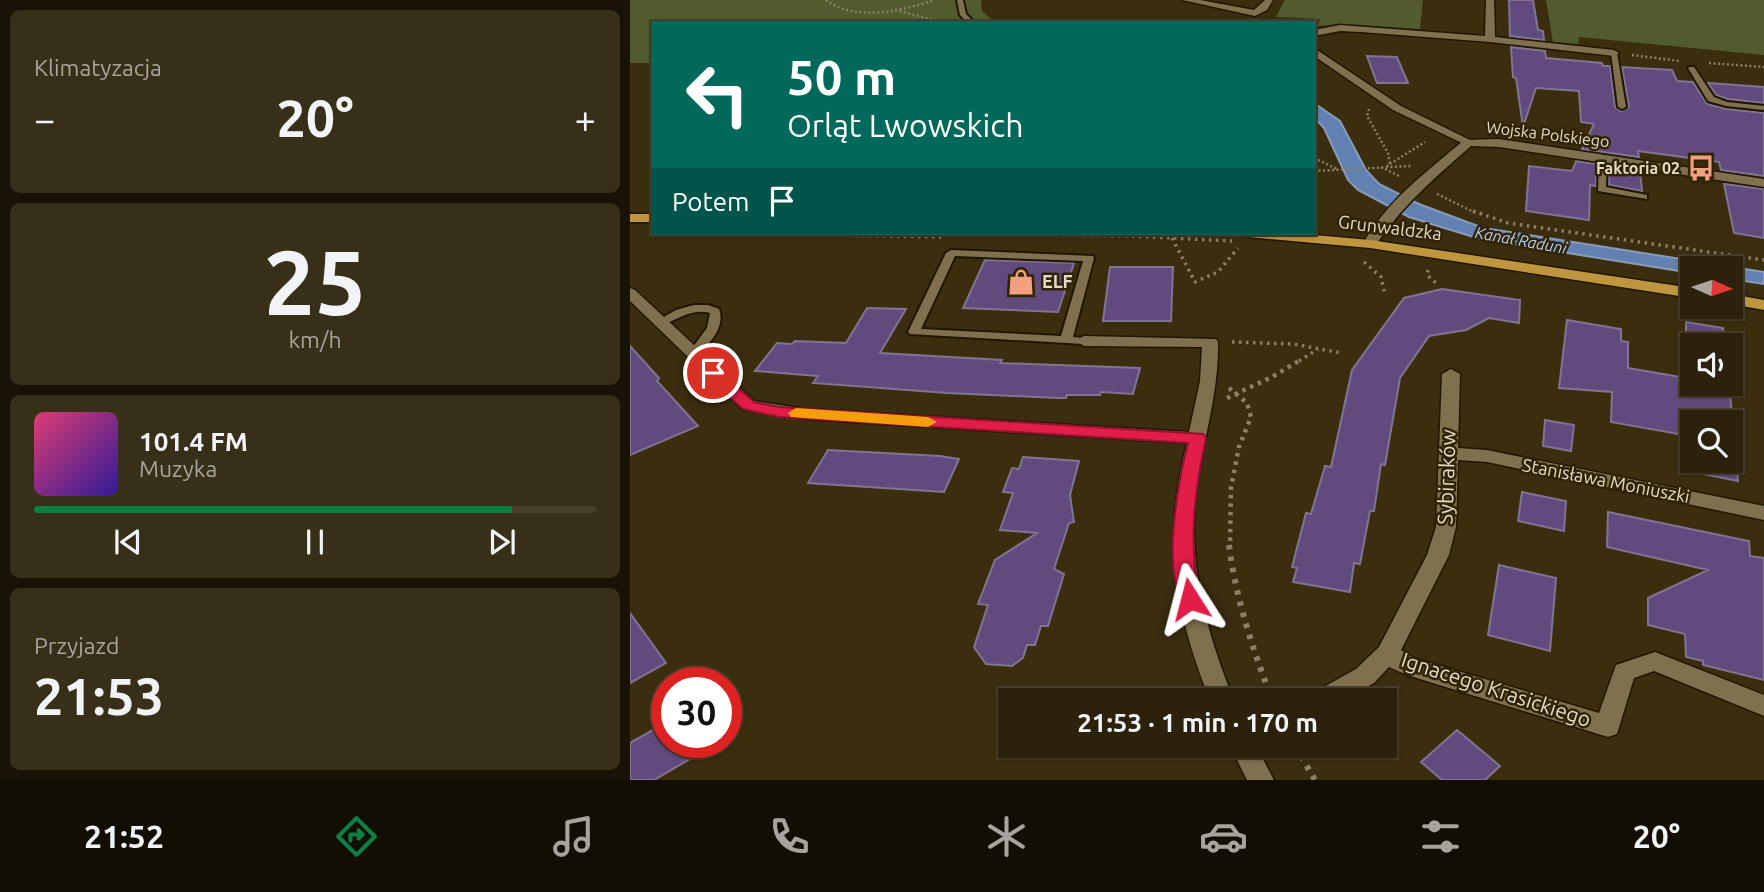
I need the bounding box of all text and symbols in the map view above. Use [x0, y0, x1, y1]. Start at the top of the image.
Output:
icon: left [672, 49, 763, 140]
text: 50 m [787, 49, 896, 104]
text: Klimatyzacja [34, 55, 162, 80]
text: 20° [276, 89, 354, 147]
text: − [34, 98, 55, 140]
text: + [575, 98, 596, 140]
text: Orląt Lwowskich [787, 107, 1024, 143]
street label: Wojska Polskiego [1485, 118, 1611, 150]
bus stop icon: Faktoria 02 [1686, 153, 1716, 183]
place label: Faktoria 02 [1596, 159, 1680, 177]
icon: arrive [763, 182, 801, 220]
text: Potem [672, 187, 749, 216]
street label: Grunwaldzka [1337, 211, 1443, 243]
water label: Kanał Raduni [1474, 223, 1569, 257]
text: 25 [264, 230, 366, 332]
north arrow [1680, 256, 1743, 318]
map controls [1680, 256, 1743, 473]
shop icon: ELF [1006, 267, 1036, 297]
place label: ELF [1042, 271, 1073, 291]
text: km/h [288, 327, 342, 352]
button: sound [1680, 333, 1743, 396]
pin [683, 343, 743, 403]
icon: arrive [694, 354, 732, 392]
button: search [1680, 410, 1743, 473]
text: 101.4 FM [139, 427, 248, 456]
street label: Sybiraków [1432, 429, 1460, 525]
street label: Stanisława Moniuszki [1521, 454, 1692, 506]
text: Muzyka [139, 456, 217, 481]
icon: previous [109, 523, 147, 561]
icon: pause [296, 523, 334, 561]
icon: next [483, 523, 521, 561]
position arrow [1153, 562, 1227, 636]
text: Przyjazd [34, 633, 119, 658]
street label: Ignacego Krasickiego [1399, 647, 1594, 731]
text: 21:53 [34, 667, 164, 725]
speed limit sign: 30 [651, 667, 742, 758]
text: 21:53 · 1 min · 170 m [1077, 708, 1318, 737]
icon: directions [332, 812, 381, 861]
icon: music [549, 812, 598, 861]
icon: phone [765, 812, 814, 861]
icon: climate [982, 812, 1031, 861]
icon: car [1199, 812, 1248, 861]
icon: filters [1416, 812, 1465, 861]
text: 21:52 [84, 818, 164, 854]
text: 20° [1633, 818, 1680, 854]

